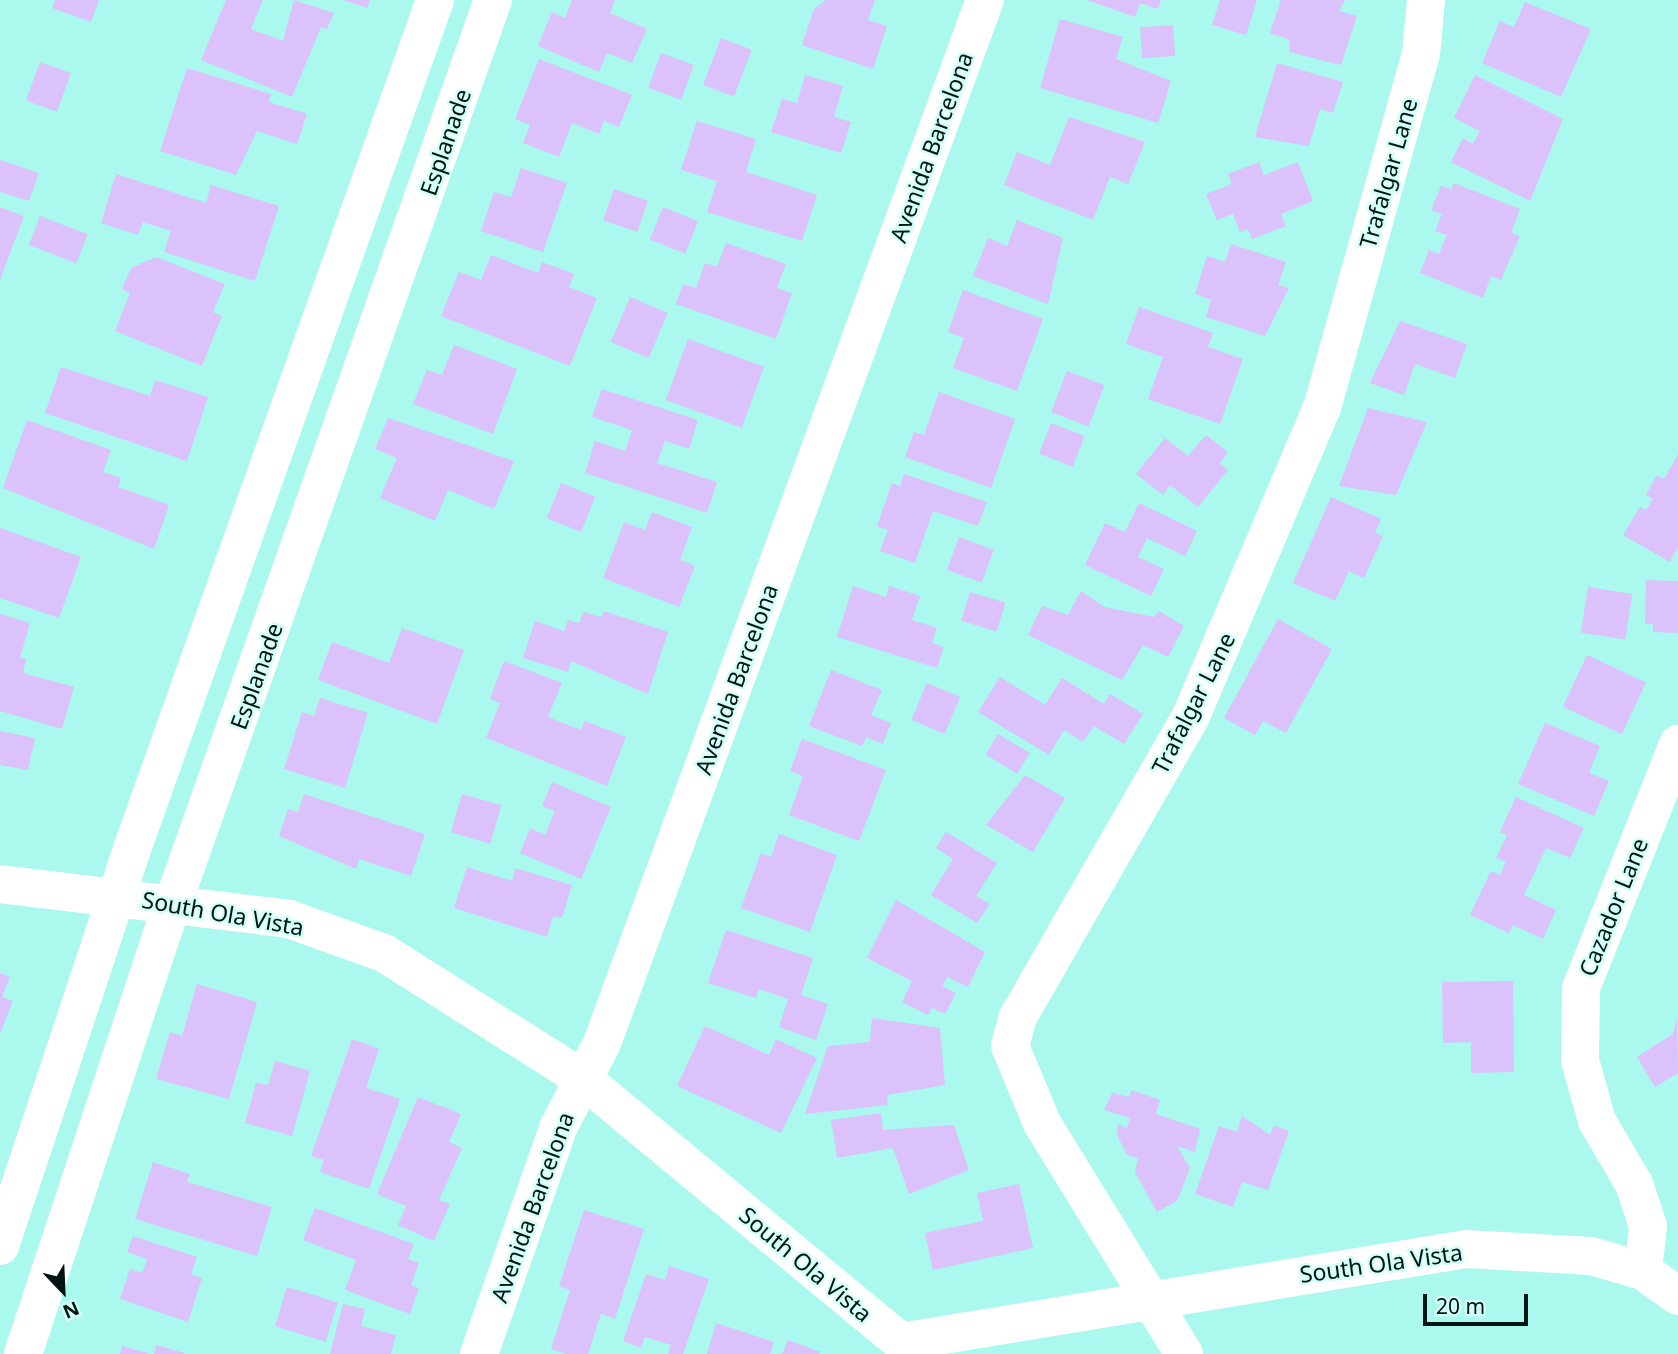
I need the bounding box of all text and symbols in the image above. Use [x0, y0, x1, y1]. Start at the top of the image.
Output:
street label: Avenida Barcelona [884, 48, 978, 246]
street label: Esplanade [414, 85, 476, 199]
street label: Trafalgar Lane [1353, 95, 1423, 251]
street label: Avenida Barcelona [689, 580, 783, 778]
street label: Esplanade [224, 619, 288, 733]
street label: Trafalgar Lane [1146, 628, 1240, 778]
street label: Cazador Lane [1573, 834, 1653, 980]
street label: South Ola Vista [140, 885, 306, 941]
street label: Avenida Barcelona [485, 1108, 579, 1306]
street label: South Ola Vista [734, 1201, 878, 1327]
street label: South Ola Vista [1298, 1238, 1464, 1288]
north arrow [28, 1256, 98, 1326]
scale bar [1426, 1280, 1531, 1324]
text: 20 m [1436, 1292, 1485, 1320]
text: N [59, 1295, 83, 1325]

